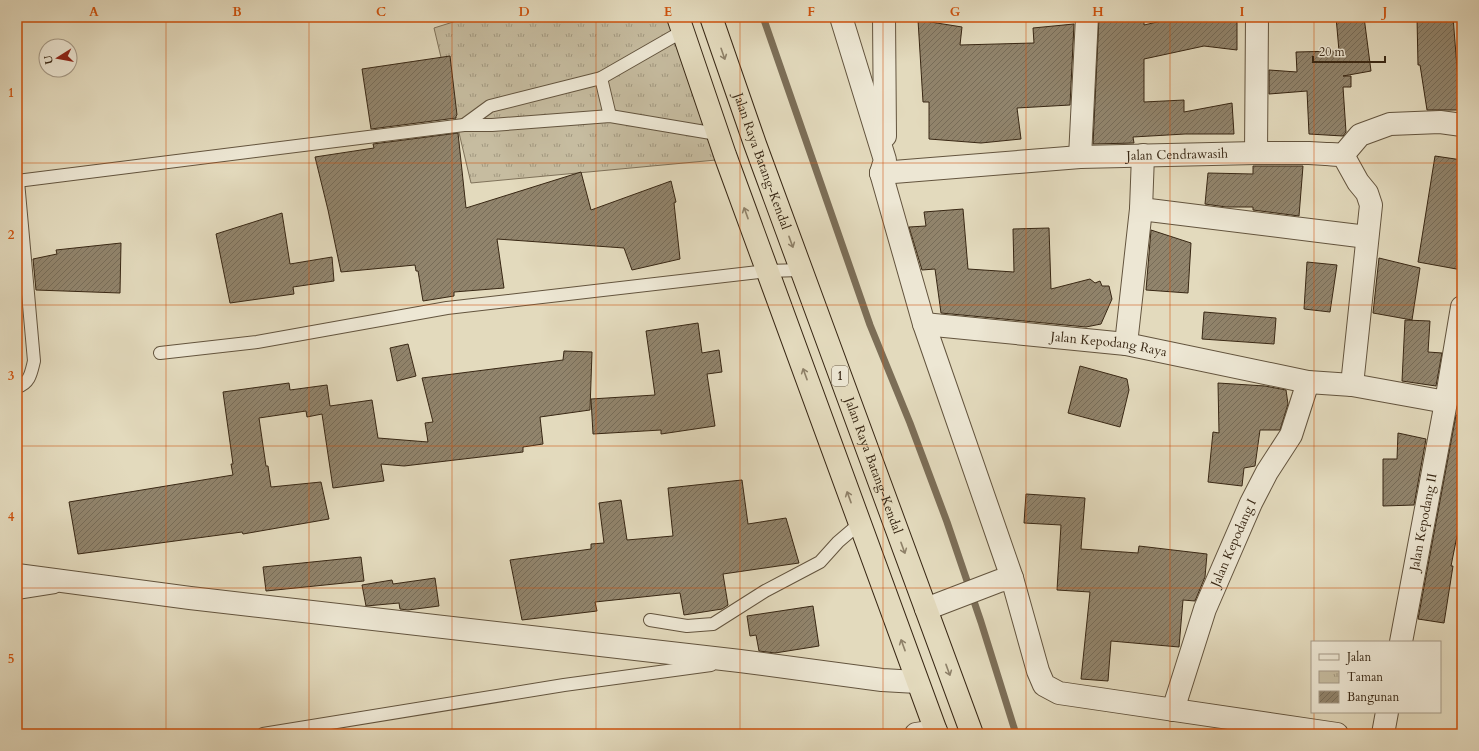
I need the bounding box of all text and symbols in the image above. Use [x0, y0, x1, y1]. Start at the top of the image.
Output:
text: A [89, 3, 99, 21]
text: B [232, 3, 242, 21]
text: C [376, 3, 386, 21]
text: D [518, 3, 530, 21]
text: E [664, 3, 672, 21]
text: F [807, 3, 815, 21]
text: G [950, 3, 961, 21]
text: H [1092, 3, 1104, 21]
text: I [1239, 3, 1245, 21]
text: J [1381, 3, 1388, 21]
north arrow [38, 38, 78, 78]
scale bar [1313, 38, 1385, 64]
text: 20 m [1319, 44, 1346, 60]
one-way arrow [720, 47, 728, 59]
text: U [40, 54, 57, 66]
text: 1 [8, 84, 14, 102]
street label: Jalan Raya Batang-Kendal [728, 89, 795, 233]
street label: Jalan Cendrawasih [1124, 145, 1228, 165]
one-way arrow [741, 207, 749, 219]
text: 2 [8, 226, 15, 244]
one-way arrow [787, 236, 795, 248]
street label: Jalan Kepodang Raya [1048, 327, 1169, 361]
road number: 1 [832, 366, 848, 386]
text: 3 [8, 367, 15, 385]
one-way arrow [800, 369, 808, 381]
street label: Jalan Raya Batang-Kendal [839, 393, 907, 537]
street label: Jalan Kepodang II [1405, 472, 1441, 574]
one-way arrow [845, 491, 853, 503]
street label: Jalan Kepodang I [1206, 496, 1261, 592]
text: 4 [8, 508, 15, 526]
one-way arrow [900, 542, 908, 554]
one-way arrow [899, 639, 907, 651]
legend [1311, 641, 1441, 713]
text: Jalan [1345, 649, 1371, 665]
text: 5 [8, 650, 14, 668]
one-way arrow [945, 664, 953, 676]
text: Taman [1347, 669, 1383, 685]
text: Bangunan [1347, 689, 1399, 705]

